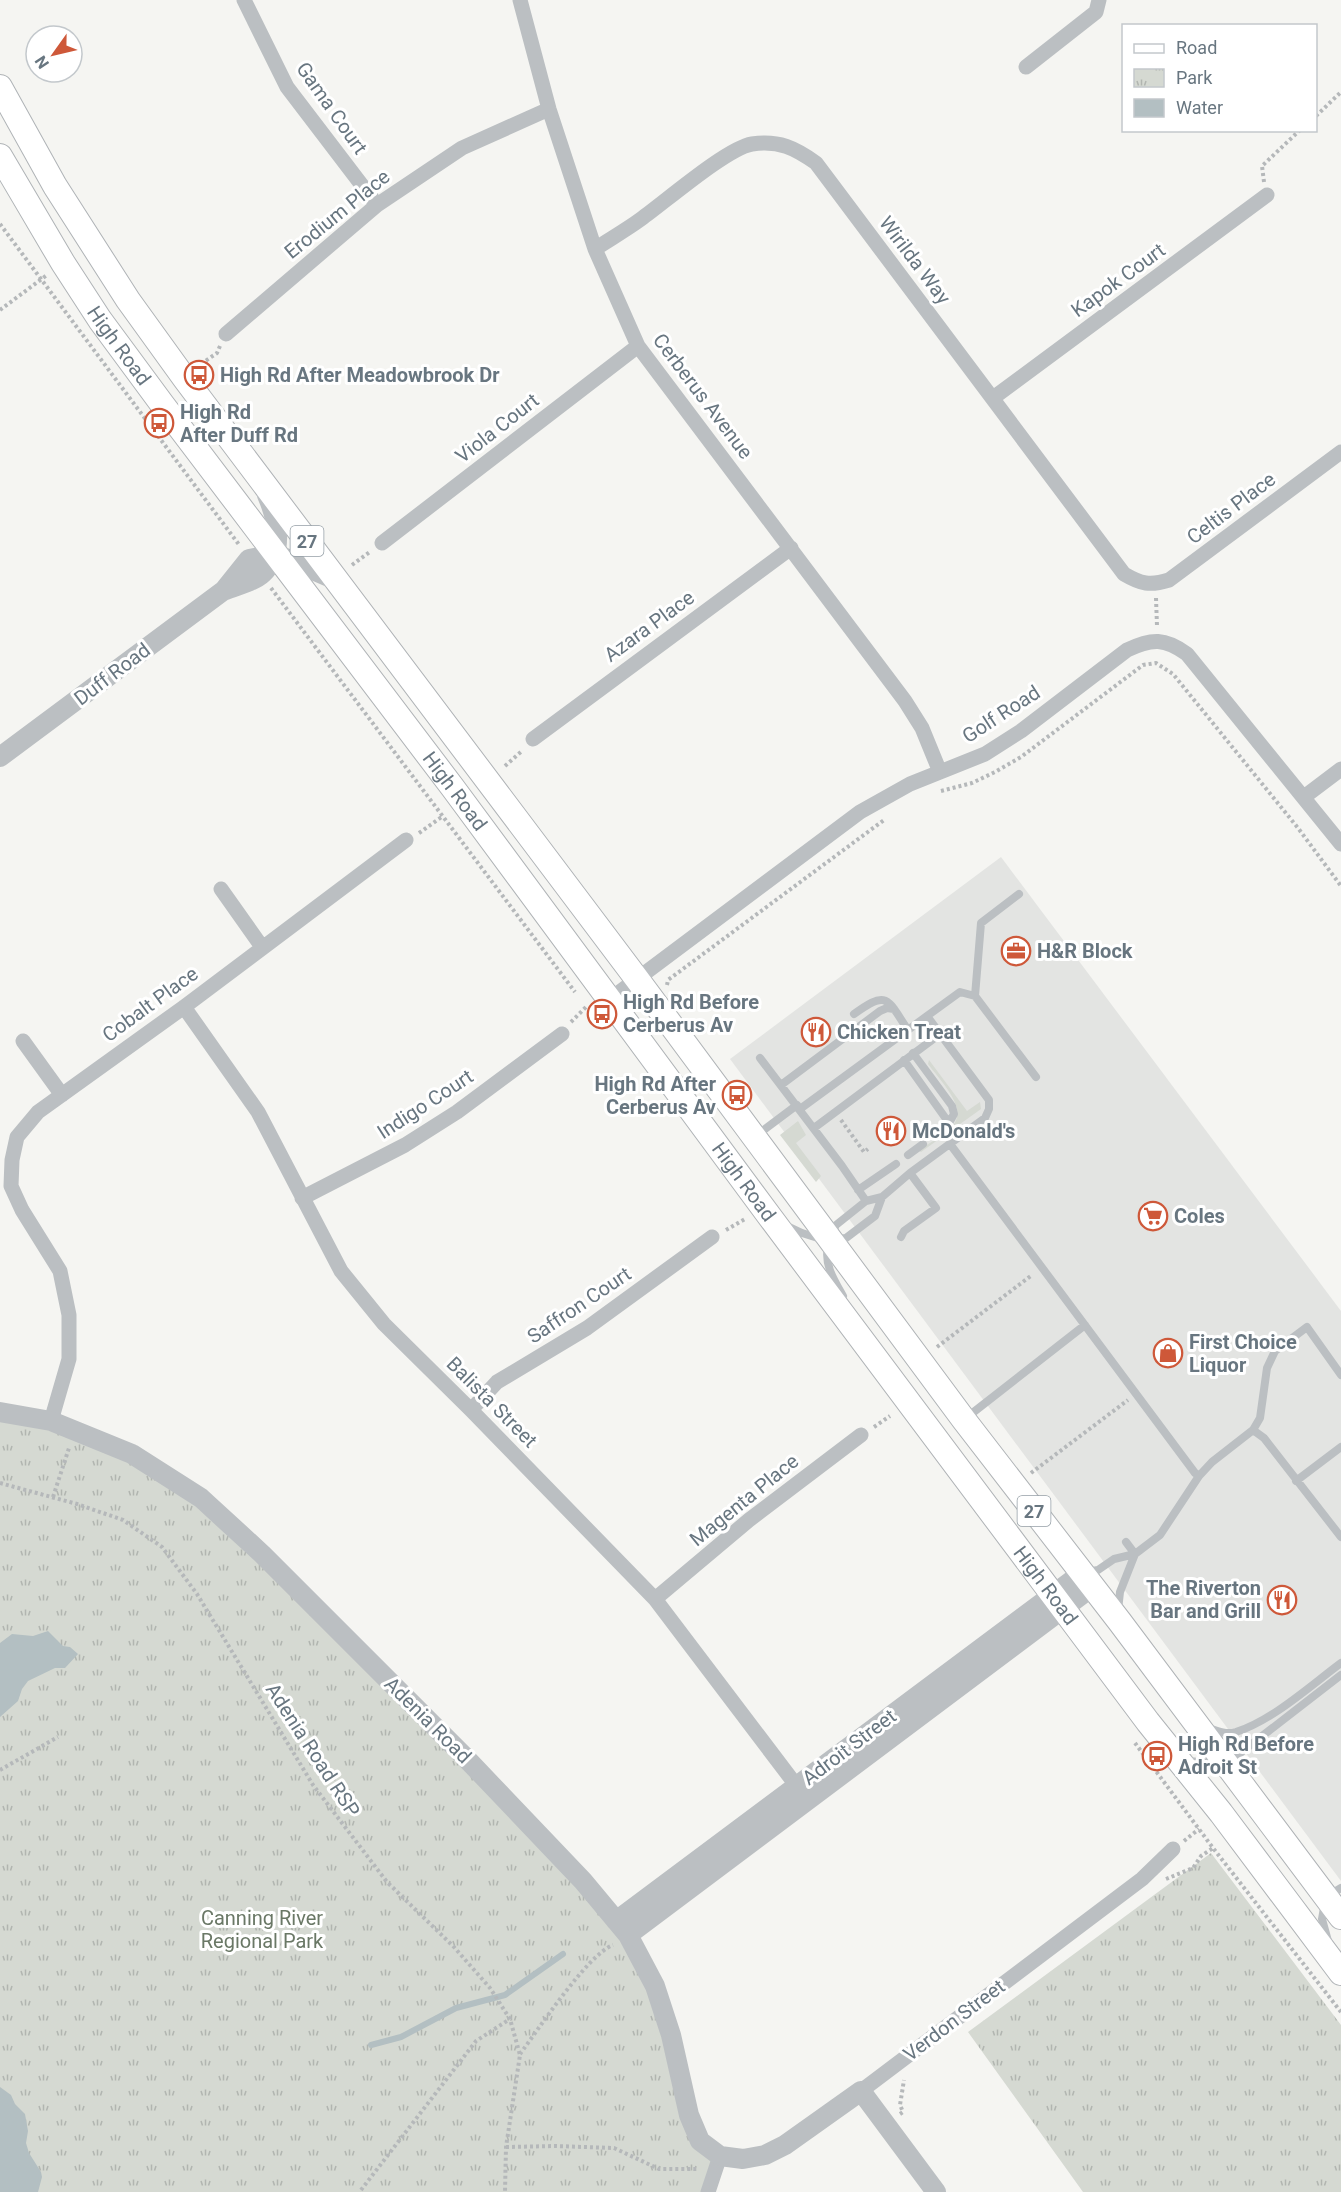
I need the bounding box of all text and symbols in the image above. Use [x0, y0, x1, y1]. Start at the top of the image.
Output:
north arrow [24, 24, 84, 84]
legend [1122, 24, 1317, 132]
text: Road [1176, 37, 1217, 58]
text: N [31, 52, 53, 72]
street label: Gama Court [291, 57, 373, 159]
text: Park [1176, 67, 1213, 88]
text: Water [1176, 97, 1223, 118]
street label: Erodium Place [280, 164, 394, 264]
street label: Wirilda Way [874, 211, 956, 309]
street label: Kapok Court [1066, 238, 1170, 322]
street label: High Road [82, 302, 156, 390]
street label: Cerberus Avenue [648, 329, 758, 463]
bus stop icon: High Rd After Meadowbrook Dr [183, 359, 215, 391]
place label: High Rd After Meadowbrook Dr [220, 363, 500, 387]
street label: Viola Court [451, 388, 543, 468]
place label: High Rd After Duff Rd [180, 400, 298, 447]
bus stop icon: High Rd After Duff Rd [143, 407, 175, 439]
street label: Celtis Place [1182, 467, 1280, 549]
road number: 27 [290, 526, 324, 556]
street label: Azara Place [599, 585, 699, 667]
street label: Duff Road [69, 638, 155, 710]
street label: Golf Road [958, 680, 1044, 748]
street label: High Road [418, 747, 492, 835]
office icon: H&R Block [1000, 935, 1032, 967]
place label: H&R Block [1037, 939, 1133, 963]
street label: Cobalt Place [98, 961, 202, 1047]
place label: High Rd Before Cerberus Av [623, 990, 759, 1037]
bus stop icon: High Rd Before Cerberus Av [586, 998, 618, 1030]
restaurant icon: Chicken Treat [800, 1016, 832, 1048]
place label: Chicken Treat [837, 1020, 961, 1044]
street label: Indigo Court [373, 1064, 477, 1144]
place label: High Rd After Cerberus Av [594, 1072, 717, 1119]
bus stop icon: High Rd After Cerberus Av [721, 1079, 753, 1111]
restaurant icon: McDonald's [875, 1115, 907, 1147]
place label: McDonald's [912, 1119, 1015, 1143]
street label: High Road [707, 1138, 781, 1226]
supermarket icon: Coles [1137, 1200, 1169, 1232]
place label: Coles [1174, 1204, 1225, 1228]
street label: Saffron Court [523, 1262, 635, 1348]
place label: First Choice Liquor [1189, 1330, 1297, 1377]
shop icon: First Choice Liquor [1152, 1337, 1184, 1369]
street label: Balista Street [442, 1352, 542, 1452]
street label: Magenta Place [685, 1449, 803, 1551]
road number: 27 [1018, 1496, 1050, 1526]
street label: High Road [1009, 1541, 1083, 1630]
place label: The Riverton Bar and Grill [1146, 1576, 1261, 1623]
restaurant icon: The Riverton Bar and Grill [1266, 1584, 1298, 1616]
street label: Adenia Road [380, 1672, 476, 1768]
street label: Adenia Road RSP [261, 1679, 365, 1821]
street label: Adroit Street [797, 1704, 901, 1790]
place label: High Rd Before Adroit St [1178, 1732, 1314, 1779]
bus stop icon: High Rd Before Adroit St [1141, 1740, 1173, 1772]
park label: Canning River Regional Park [201, 1906, 324, 1953]
street label: Verdon Street [898, 1974, 1010, 2066]

